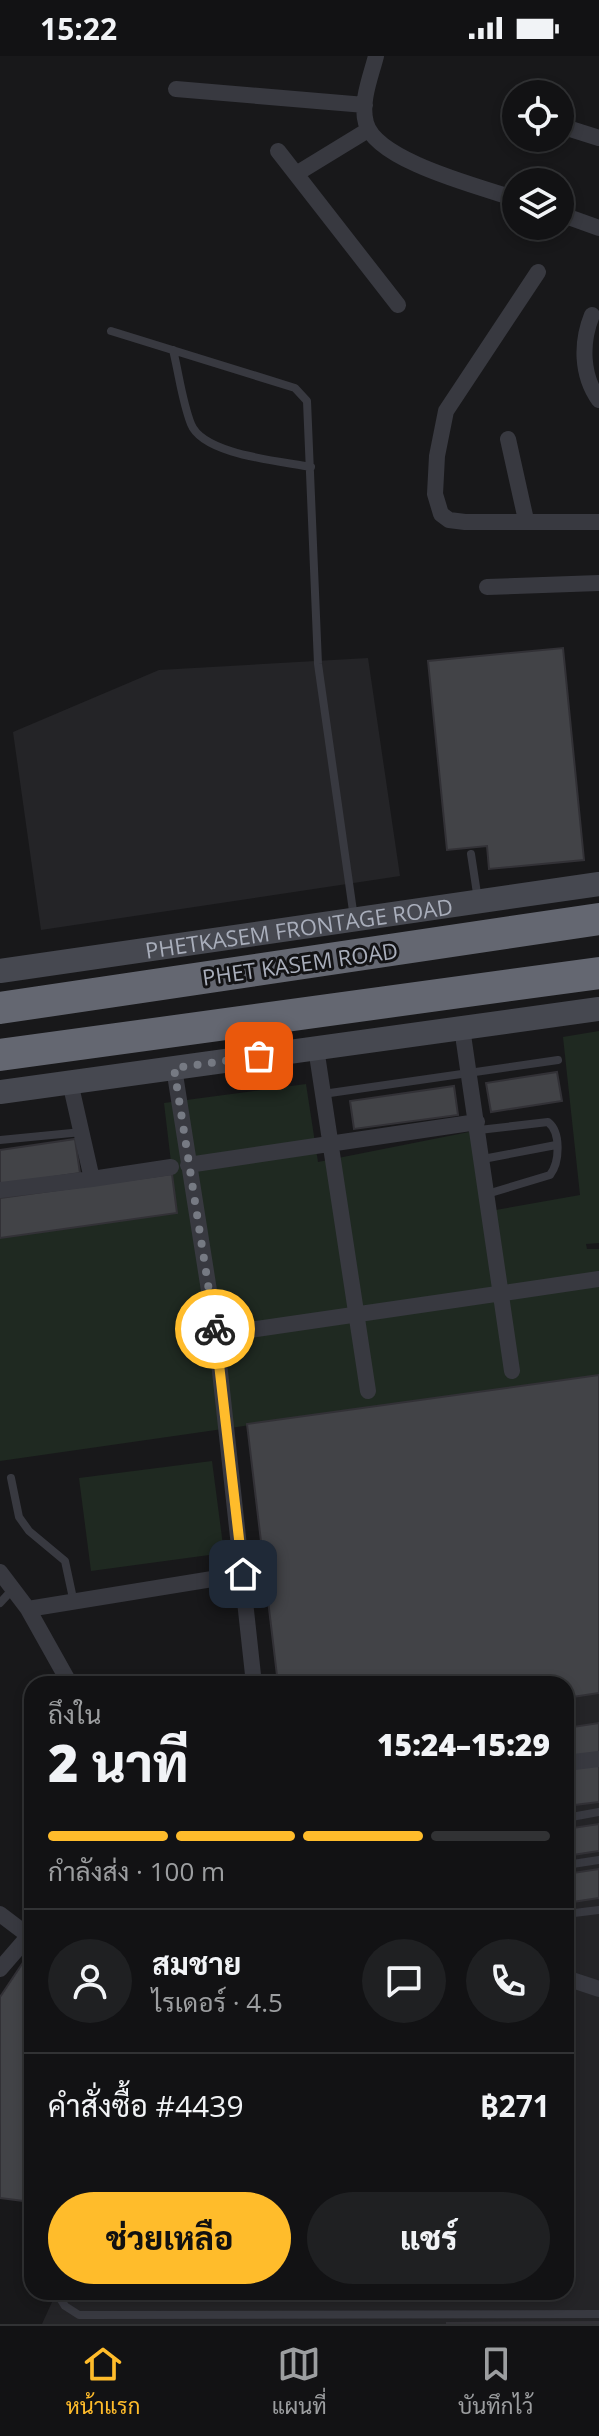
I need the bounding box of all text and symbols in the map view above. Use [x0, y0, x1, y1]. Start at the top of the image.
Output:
text: 15:22 [40, 8, 117, 49]
map controls [502, 80, 574, 240]
button: locate [502, 80, 574, 152]
button: layers [502, 168, 574, 240]
street label: PHETKASEM FRONTAGE ROAD [143, 890, 455, 965]
street label: PHET KASEM ROAD [200, 934, 400, 992]
pin [225, 1022, 293, 1090]
icon: bag [237, 1034, 281, 1078]
courier [175, 1289, 255, 1369]
icon: bike [193, 1307, 237, 1351]
pin [209, 1540, 277, 1608]
icon: home [221, 1552, 265, 1596]
text: ถึงใน [48, 1696, 101, 1732]
text: 15:24–15:29 [377, 1724, 550, 1765]
text: 2 นาที [48, 1726, 189, 1797]
text: กำลังส่ง · 100 m [48, 1853, 225, 1889]
button: person [48, 1939, 132, 2023]
button: chat [362, 1939, 446, 2023]
button: phone [466, 1939, 550, 2023]
text: สมชาย [152, 1943, 241, 1984]
text: ไรเดอร์ · 4.5 [152, 1984, 283, 2020]
text: คำสั่งซื้อ #4439 [48, 2085, 244, 2126]
text: ฿271 [480, 2085, 550, 2126]
button: ช่วยเหลือ [48, 2192, 291, 2284]
button: แชร์ [307, 2192, 550, 2284]
tab: หน้าแรก [66, 2342, 140, 2420]
tab: แผนที่ [272, 2342, 327, 2420]
tab: บันทึกไว้ [458, 2342, 533, 2420]

